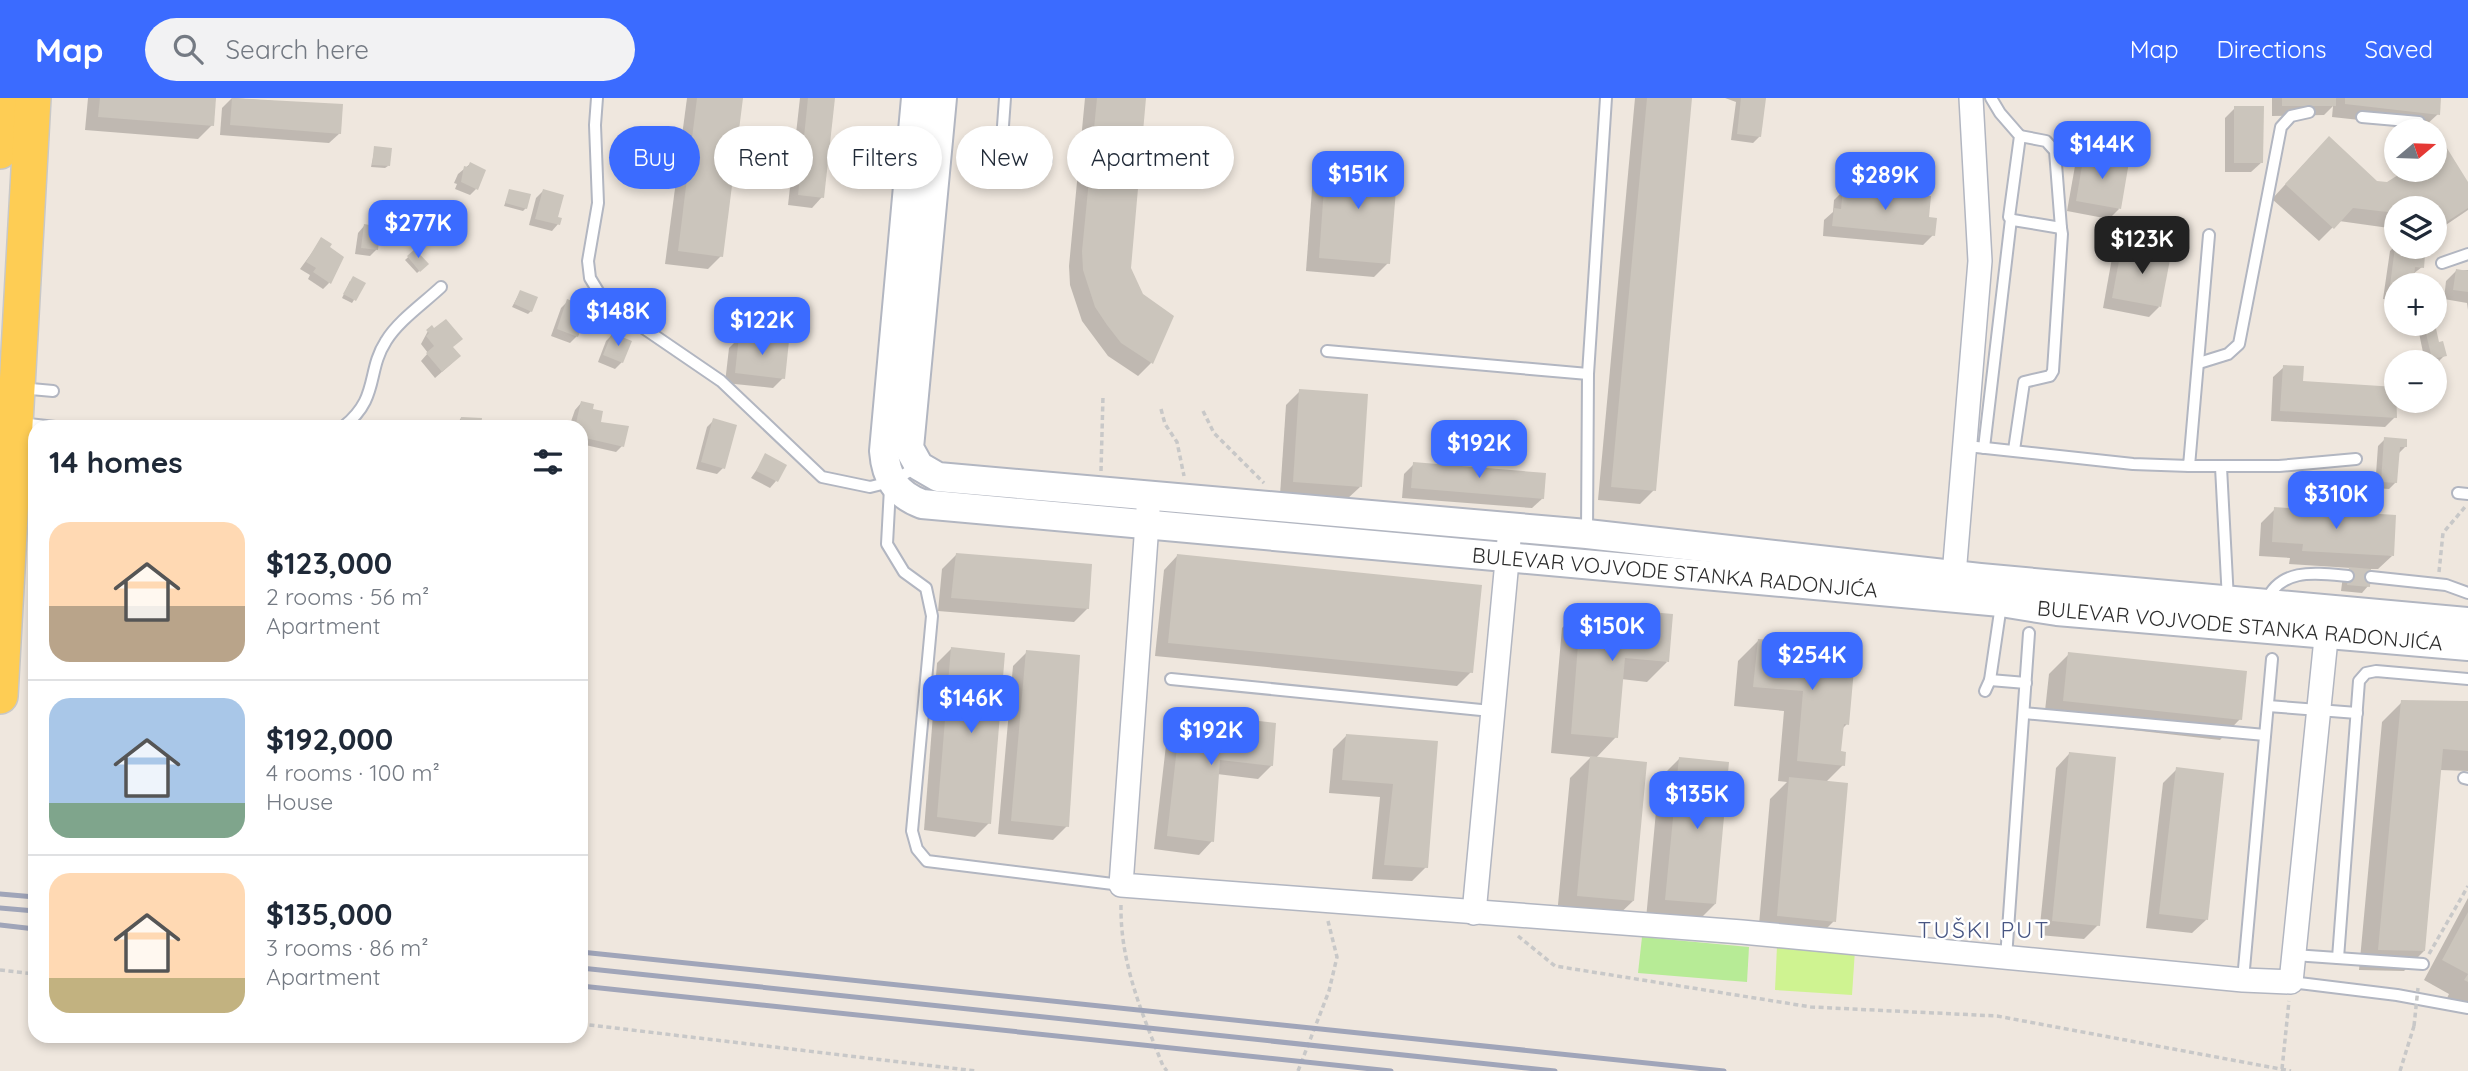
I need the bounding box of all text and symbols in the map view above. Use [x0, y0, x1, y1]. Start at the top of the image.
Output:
search box [145, 18, 635, 81]
text: Map [35, 29, 103, 70]
icon: search [169, 30, 207, 68]
text: Search here [225, 33, 369, 66]
text: Map [2130, 34, 2179, 64]
text: Directions [2217, 34, 2327, 64]
text: Saved [2365, 34, 2433, 64]
north arrow [2384, 119, 2446, 182]
map controls [2384, 119, 2447, 413]
pin: $144K [2053, 122, 2151, 181]
chip: Buy [609, 126, 700, 189]
chip: Rent [714, 126, 813, 189]
chip: Filters [827, 126, 942, 189]
chip: New [956, 126, 1053, 189]
chip: Apartment [1067, 126, 1234, 189]
text: $144K [2070, 129, 2134, 158]
pin: $151K [1309, 152, 1407, 211]
pin: $289K [1836, 152, 1934, 212]
text: $151K [1328, 159, 1388, 188]
text: $289K [1851, 160, 1919, 189]
button: layers [2384, 196, 2447, 259]
pin: $277K [369, 200, 467, 260]
text: $277K [384, 208, 452, 237]
pin: $123K [2093, 216, 2191, 276]
text: $123K [2110, 224, 2174, 253]
button: + [2384, 273, 2447, 336]
pin: $148K [569, 288, 667, 348]
text: $148K [586, 296, 650, 325]
pin: $122K [713, 298, 811, 357]
text: $122K [730, 305, 794, 334]
button: − [2384, 350, 2447, 413]
pin: $192K [1430, 420, 1528, 480]
text: $192K [1447, 428, 1511, 457]
text: 14 homes [49, 443, 183, 481]
icon: filters [529, 443, 567, 481]
pin: $310K [2287, 472, 2385, 531]
text: $310K [2304, 479, 2368, 508]
street label: BULEVAR VOJVODE STANKA RADONJIĆA [1471, 541, 1879, 603]
text: $123,000 [266, 544, 392, 582]
icon: home [105, 550, 189, 634]
text: 2 rooms · 56 m² [266, 582, 429, 611]
street label: BULEVAR VOJVODE STANKA RADONJIĆA [2036, 594, 2444, 656]
pin: $150K [1563, 603, 1661, 663]
text: Apartment [266, 611, 380, 640]
text: $150K [1579, 611, 1645, 640]
pin: $254K [1763, 632, 1861, 692]
text: $254K [1778, 640, 1846, 669]
pin: $146K [922, 676, 1020, 735]
text: $146K [939, 683, 1003, 712]
pin: $192K [1162, 708, 1260, 767]
text: $192K [1179, 715, 1243, 744]
text: $192,000 [266, 720, 393, 758]
icon: home [105, 726, 189, 810]
text: 4 rooms · 100 m² [266, 758, 440, 787]
pin: $135K [1648, 772, 1746, 831]
text: $135K [1665, 779, 1729, 808]
text: House [266, 787, 333, 816]
text: $135,000 [266, 895, 392, 933]
icon: home [105, 901, 189, 985]
district label: TUŠKI PUT [1918, 915, 2050, 944]
text: 3 rooms · 86 m² [266, 933, 429, 962]
text: Apartment [266, 962, 380, 991]

